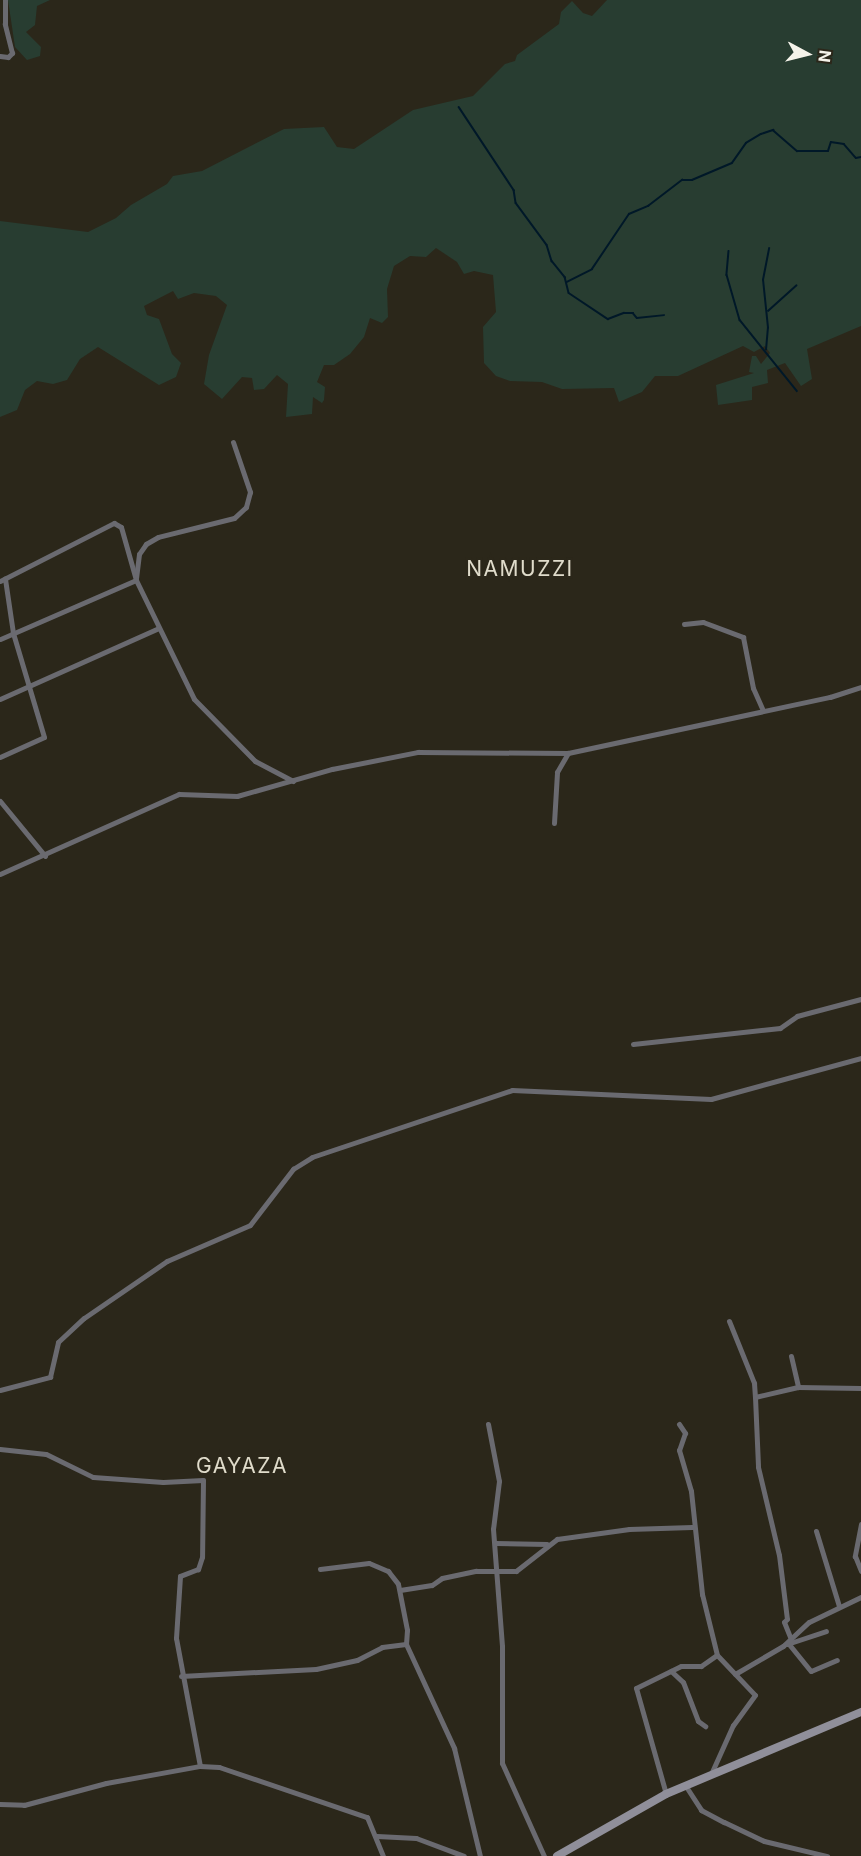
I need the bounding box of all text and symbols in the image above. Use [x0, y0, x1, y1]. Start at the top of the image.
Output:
north arrow [777, 24, 837, 84]
text: N [814, 49, 836, 63]
district label: NAMUZZI [466, 556, 574, 582]
district label: GAYAZA [196, 1453, 288, 1479]

